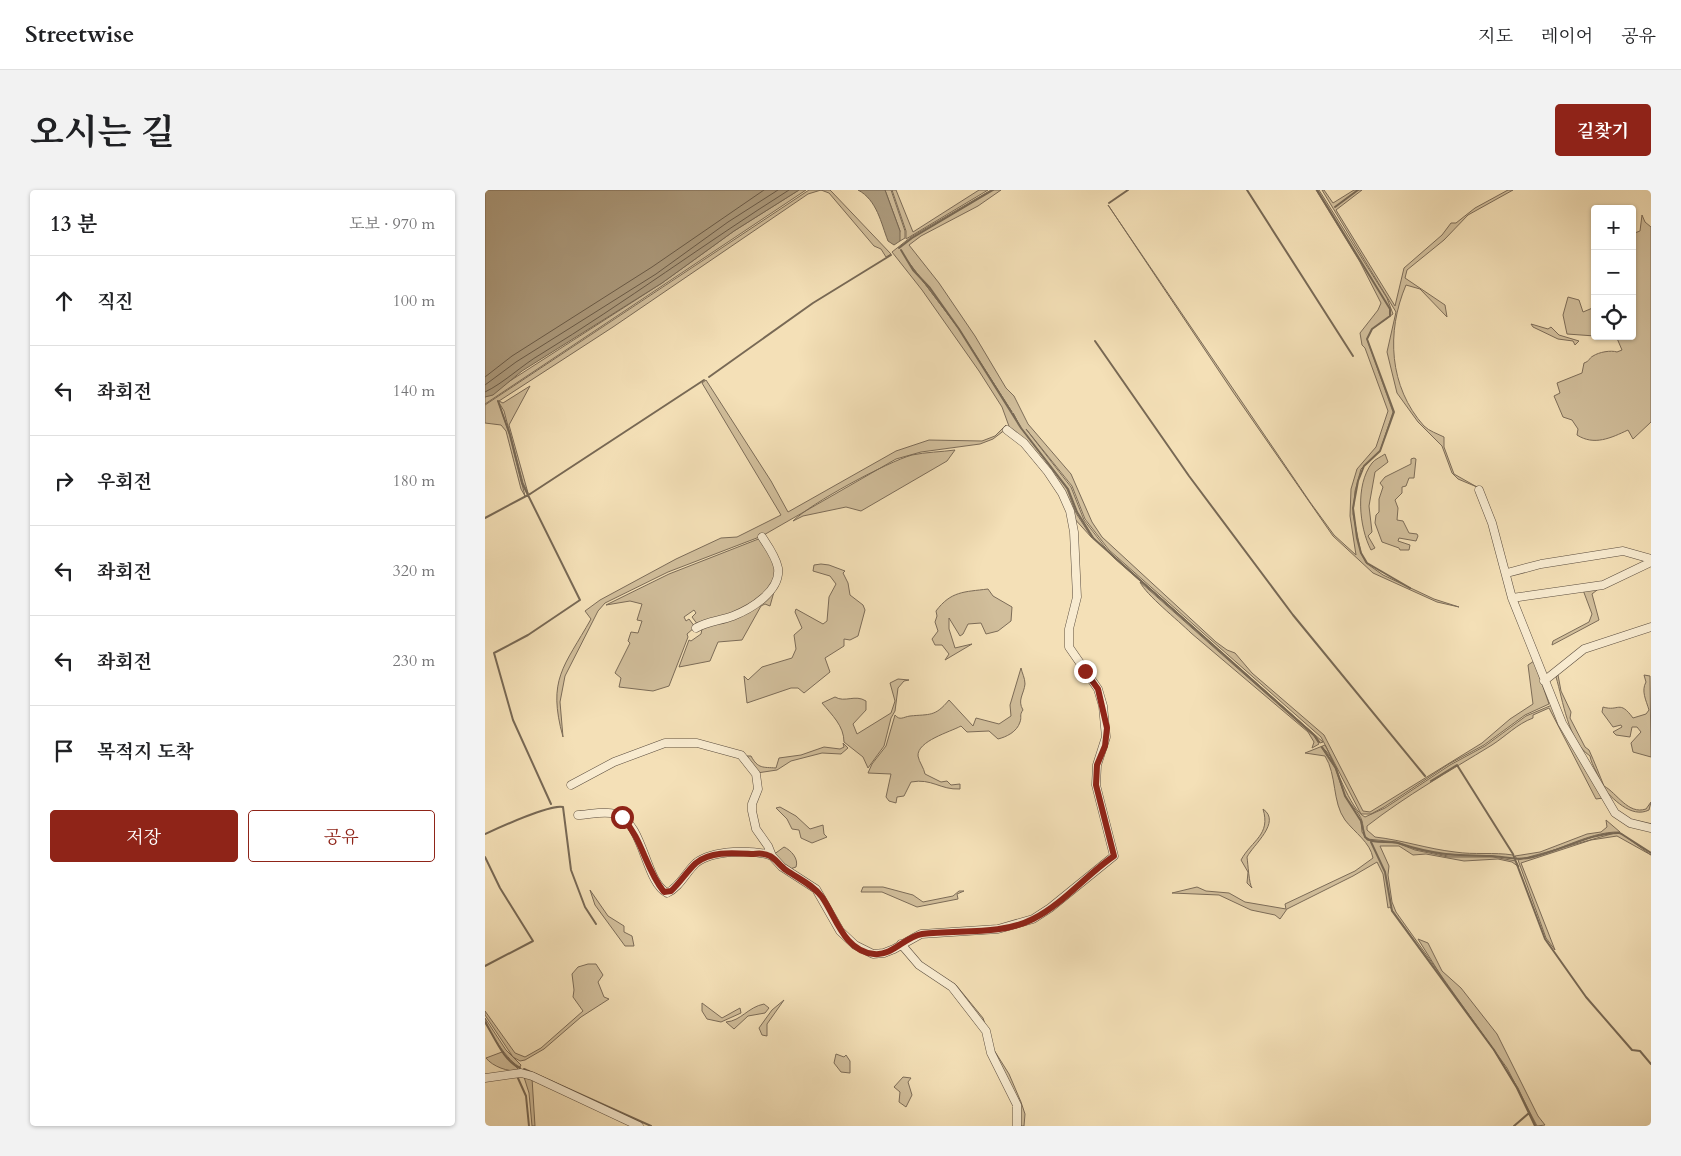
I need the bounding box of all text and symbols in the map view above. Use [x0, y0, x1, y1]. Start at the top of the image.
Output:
text: Streetwise [25, 18, 134, 51]
text: 지도 [1478, 24, 1513, 49]
text: 레이어 [1541, 24, 1593, 49]
text: 공유 [1621, 24, 1656, 49]
button: 길찾기 [1555, 104, 1651, 156]
text: 오시는 길 [30, 109, 175, 157]
map controls [1591, 205, 1636, 340]
button: + [1591, 205, 1636, 250]
text: 13 분 [50, 210, 97, 239]
text: 도보 · 970 m [349, 213, 435, 235]
button: − [1591, 250, 1636, 295]
icon: ahead [50, 287, 78, 315]
text: 직진 [97, 289, 134, 315]
text: 100 m [393, 290, 435, 312]
button: locate [1591, 295, 1636, 340]
icon: left [50, 377, 78, 405]
text: 좌회전 [97, 379, 152, 405]
text: 140 m [393, 380, 435, 402]
icon: right [50, 467, 78, 495]
text: 우회전 [97, 469, 152, 495]
text: 180 m [393, 470, 435, 492]
icon: left [50, 557, 78, 585]
text: 좌회전 [97, 559, 152, 585]
text: 320 m [393, 560, 435, 582]
icon: left [50, 647, 78, 675]
text: 좌회전 [97, 649, 152, 675]
text: 230 m [393, 650, 435, 672]
route end [1074, 660, 1097, 683]
icon: arrive [50, 737, 78, 765]
text: 목적지 도착 [97, 739, 194, 765]
route start [611, 806, 634, 829]
button: 저장 [50, 810, 238, 862]
button: 공유 [248, 810, 435, 862]

